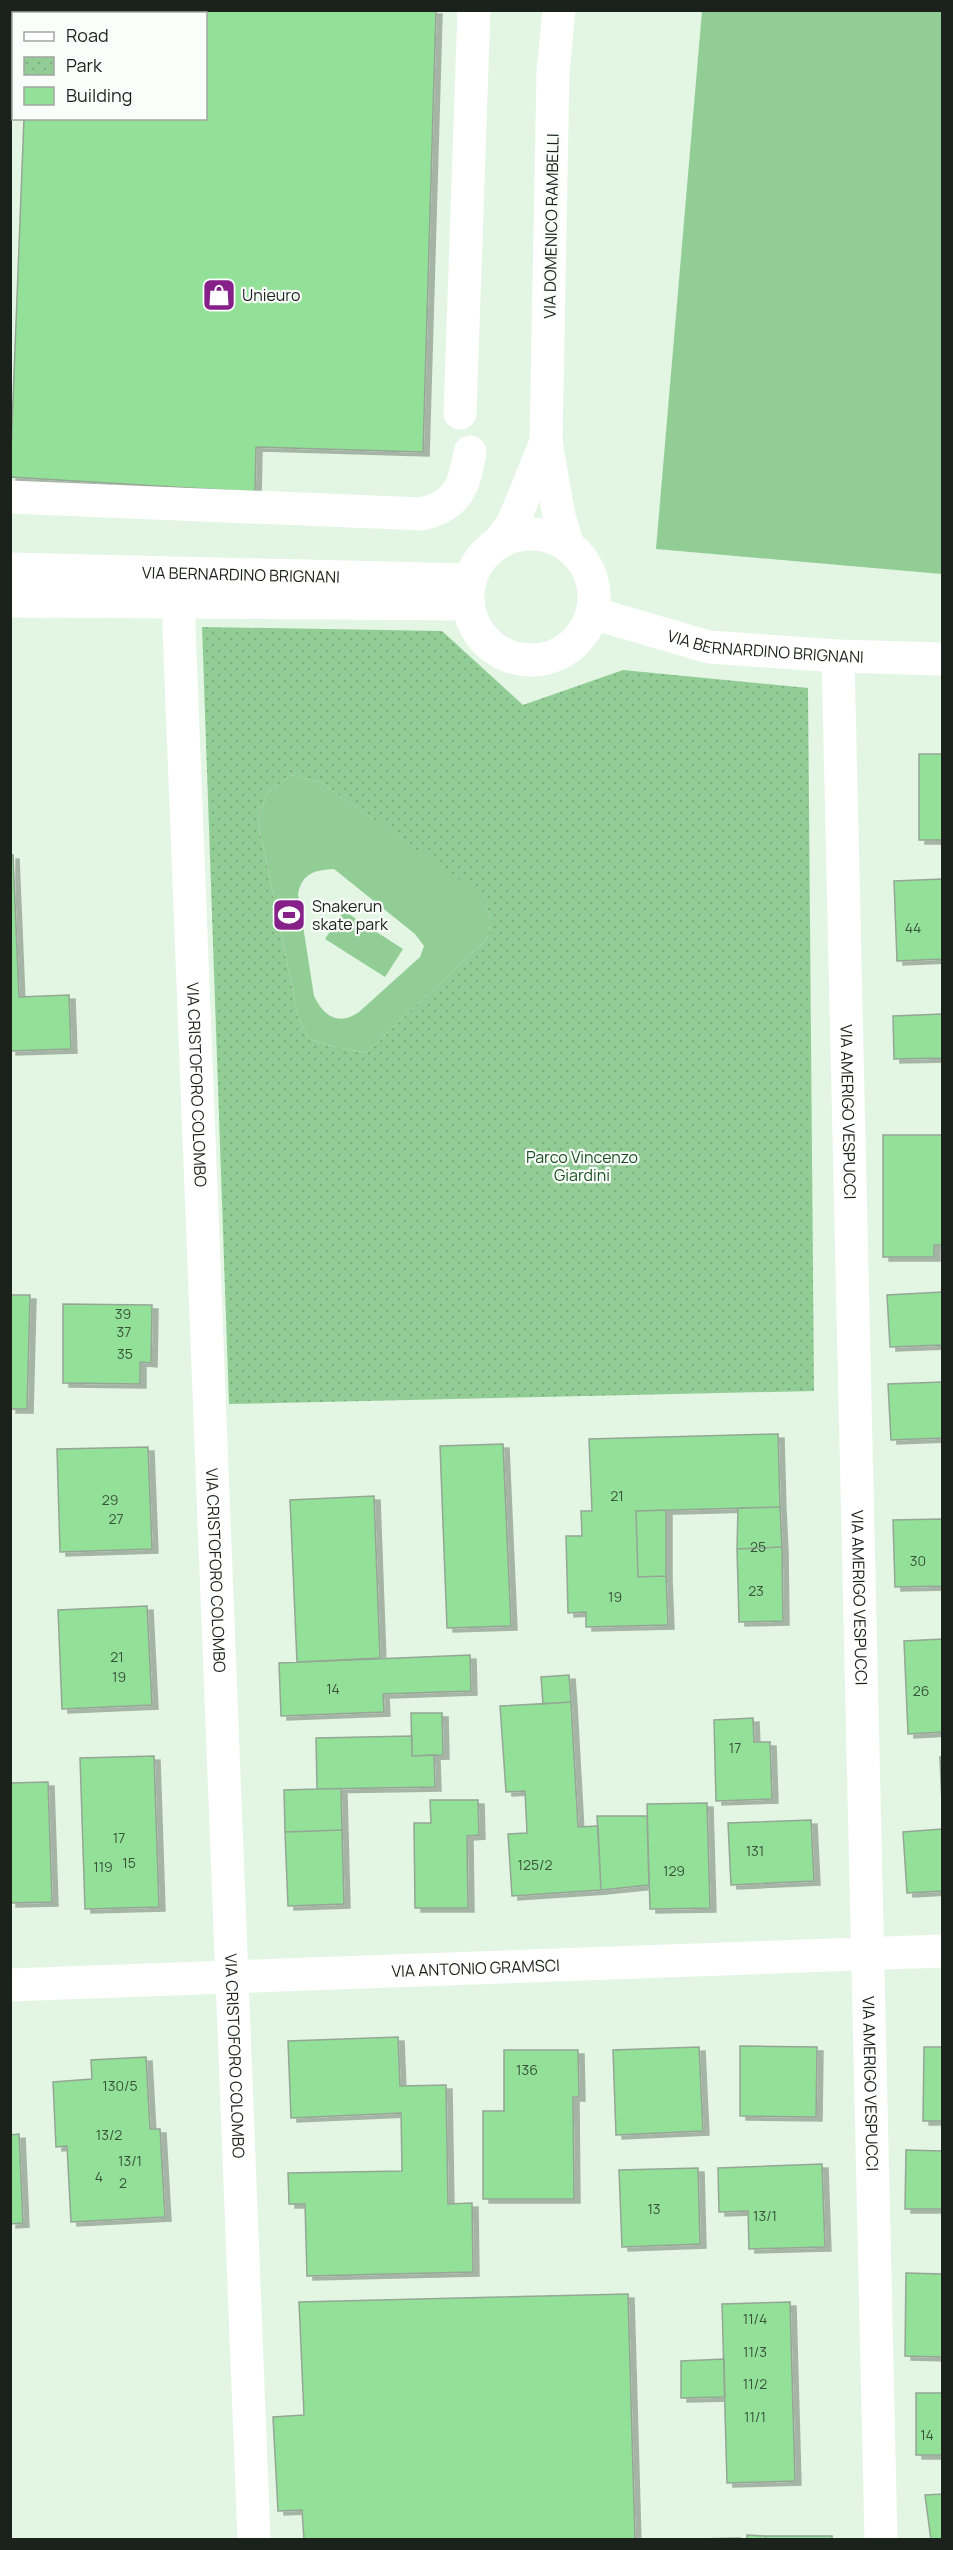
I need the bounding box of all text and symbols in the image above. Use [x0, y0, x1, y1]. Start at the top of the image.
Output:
legend [12, 12, 207, 120]
text: Road [66, 23, 109, 47]
text: Park [66, 53, 103, 77]
text: Building [66, 83, 132, 107]
street label: VIA DOMENICO RAMBELLI [538, 133, 564, 319]
shop icon: Unieuro [201, 277, 237, 313]
place label: Unieuro [242, 284, 300, 306]
street label: VIA BERNARDINO BRIGNANI [142, 561, 340, 588]
street label: VIA BERNARDINO BRIGNANI [665, 624, 864, 668]
place label: Snakerun skate park [312, 895, 389, 935]
sports icon: Snakerun skate park [271, 897, 307, 933]
house number: 44 [905, 918, 921, 937]
street label: VIA CRISTOFORO COLOMBO [182, 982, 212, 1188]
street label: VIA AMERIGO VESPUCCI [835, 1024, 861, 1200]
park label: Parco Vincenzo Giardini [526, 1146, 638, 1186]
house number: 39 [115, 1304, 131, 1323]
house number: 37 [117, 1322, 131, 1341]
house number: 35 [117, 1344, 133, 1363]
street label: VIA CRISTOFORO COLOMBO [201, 1467, 231, 1673]
house number: 21 [610, 1486, 624, 1505]
house number: 29 [102, 1490, 118, 1509]
house number: 27 [108, 1509, 124, 1528]
street label: VIA AMERIGO VESPUCCI [846, 1510, 872, 1686]
house number: 25 [750, 1537, 766, 1556]
house number: 30 [910, 1551, 926, 1570]
house number: 23 [748, 1581, 764, 1600]
house number: 19 [608, 1587, 622, 1606]
house number: 21 [110, 1647, 124, 1666]
house number: 19 [112, 1667, 126, 1686]
house number: 14 [326, 1679, 340, 1698]
house number: 26 [913, 1681, 929, 1700]
house number: 17 [729, 1738, 741, 1757]
house number: 17 [113, 1828, 125, 1847]
house number: 131 [746, 1841, 764, 1860]
house number: 15 [122, 1853, 136, 1872]
house number: 125/2 [518, 1855, 552, 1874]
house number: 119 [93, 1857, 113, 1876]
house number: 129 [663, 1861, 685, 1880]
street label: VIA CRISTOFORO COLOMBO [220, 1953, 250, 2159]
street label: VIA ANTONIO GRAMSCI [391, 1954, 560, 1982]
street label: VIA AMERIGO VESPUCCI [858, 1996, 884, 2171]
house number: 136 [516, 2060, 538, 2079]
house number: 130/5 [102, 2076, 138, 2095]
house number: 13/2 [96, 2125, 122, 2144]
house number: 13/1 [118, 2151, 142, 2170]
house number: 4 [95, 2167, 103, 2186]
house number: 2 [119, 2173, 127, 2192]
house number: 13 [647, 2199, 661, 2218]
house number: 13/1 [753, 2206, 777, 2225]
house number: 11/4 [743, 2309, 767, 2328]
house number: 11/3 [743, 2342, 767, 2361]
house number: 11/2 [743, 2374, 767, 2393]
house number: 11/1 [744, 2407, 766, 2426]
house number: 14 [920, 2425, 934, 2444]

